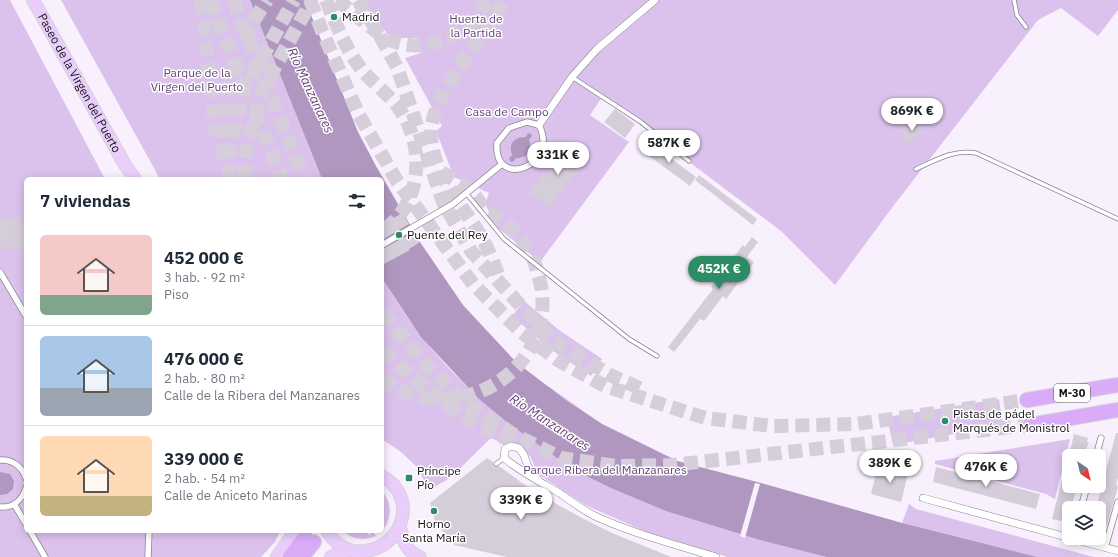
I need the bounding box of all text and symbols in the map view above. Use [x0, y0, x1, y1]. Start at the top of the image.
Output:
place label: Madrid [342, 9, 379, 24]
street label: Paseo de la Virgen del Puerto [35, 10, 125, 155]
park label: Huerta de la Partida [449, 11, 503, 40]
marker: Madrid [329, 12, 339, 22]
water label: Río Manzanares [283, 45, 338, 136]
park label: Parque de la Virgen del Puerto [151, 65, 244, 94]
pin: 869K € [879, 98, 945, 132]
text: 869K € [890, 102, 934, 119]
park label: Casa de Campo [465, 104, 549, 119]
pin: 587K € [636, 130, 702, 164]
text: 587K € [647, 134, 691, 151]
pin: 331K € [525, 142, 591, 176]
text: 331K € [536, 146, 580, 163]
text: 7 viviendas [40, 190, 131, 212]
icon: filters [346, 190, 368, 212]
place label: Puente del Rey [407, 227, 488, 242]
marker: Puente del Rey [394, 230, 404, 240]
text: 452 000 € [164, 247, 244, 269]
icon: home [72, 251, 120, 299]
pin: 452K € [686, 256, 752, 290]
text: 452K € [697, 260, 741, 277]
text: 3 hab. · 92 m² [164, 269, 245, 286]
text: Piso [164, 286, 189, 303]
text: 476 000 € [164, 348, 244, 370]
icon: home [72, 352, 120, 400]
text: 2 hab. · 80 m² [164, 370, 245, 387]
road number: M-30 [1054, 384, 1090, 402]
text: Calle de la Ribera del Manzanares [164, 387, 360, 404]
water label: Río Manzanares [506, 390, 593, 455]
place label: Pistas de pádel Marqués de Monistrol [953, 406, 1070, 435]
marker: Pistas de pádel Marqués de Monistrol [940, 416, 950, 426]
text: 339 000 € [164, 448, 244, 470]
north arrow [1062, 449, 1106, 493]
map controls [1062, 449, 1106, 545]
pin: 389K € [857, 450, 923, 484]
icon: home [72, 452, 120, 500]
text: 389K € [868, 454, 912, 471]
pin: 476K € [953, 454, 1019, 488]
text: 476K € [964, 458, 1008, 475]
park label: Parque Ribera del Manzanares [523, 462, 687, 477]
place label: Príncipe Pío [417, 463, 461, 492]
text: 2 hab. · 54 m² [164, 470, 245, 487]
marker: Príncipe Pío [404, 473, 414, 483]
text: Calle de Aniceto Marinas [164, 487, 308, 504]
pin: 339K € [488, 487, 554, 521]
text: 339K € [499, 491, 543, 508]
button: layers [1062, 501, 1106, 545]
marker: Horno Santa María [429, 506, 439, 516]
place label: Horno Santa María [402, 516, 466, 545]

